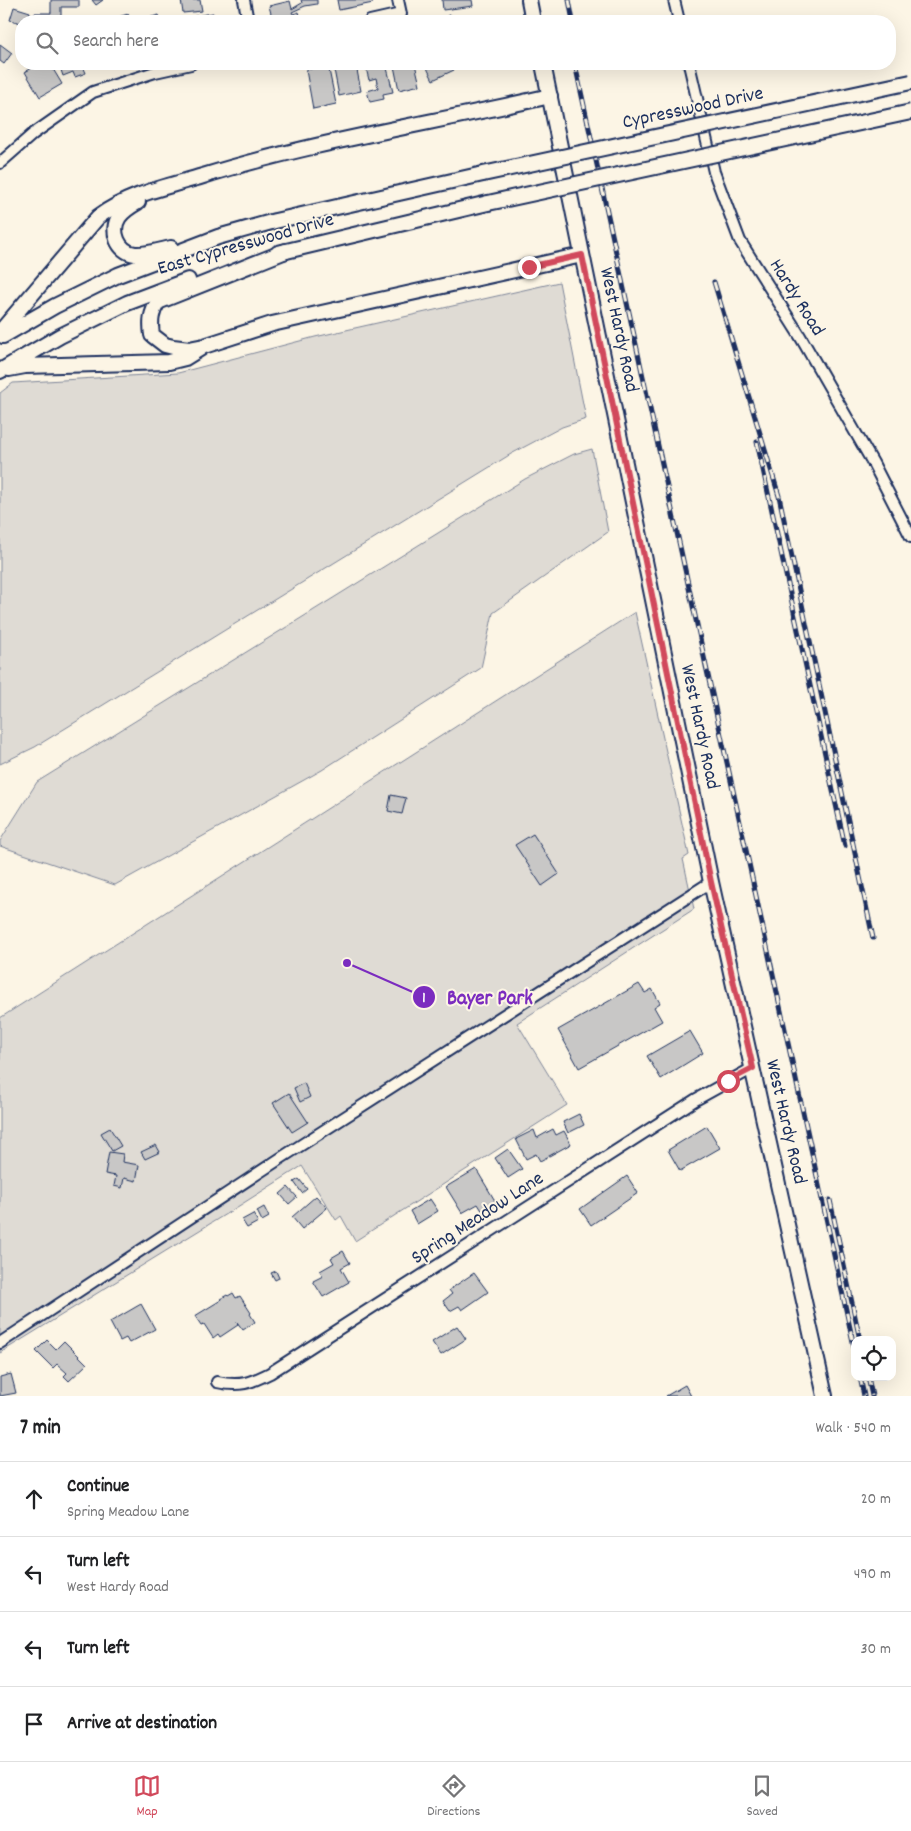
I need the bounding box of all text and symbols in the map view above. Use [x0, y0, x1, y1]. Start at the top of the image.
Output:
search box [15, 15, 896, 70]
icon: search [33, 29, 61, 57]
text: Search here [73, 29, 159, 56]
street label: Cypresswood Drive [620, 80, 766, 138]
street label: East Cypresswood Drive [155, 206, 338, 284]
street label: Hardy Road [761, 254, 831, 342]
route end [518, 256, 541, 279]
street label: West Hardy Road [591, 265, 645, 395]
street label: West Hardy Road [672, 662, 726, 792]
callout: Bayer Park [412, 979, 543, 1015]
text: Bayer Park [447, 985, 533, 1015]
text: 1 [422, 988, 426, 1010]
street label: West Hardy Road [757, 1057, 813, 1187]
route start [717, 1070, 740, 1093]
street label: Spring Meadow Lane [406, 1166, 550, 1272]
map controls [851, 1336, 896, 1381]
button: locate [851, 1336, 896, 1381]
text: 7 min [20, 1414, 61, 1444]
text: Walk · 540 m [816, 1417, 891, 1440]
text: Continue [67, 1474, 129, 1501]
icon: ahead [20, 1485, 48, 1513]
text: 20 m [861, 1488, 891, 1511]
text: Spring Meadow Lane [67, 1501, 189, 1524]
text: Turn left [67, 1549, 130, 1576]
icon: left [20, 1560, 48, 1588]
text: 490 m [854, 1563, 891, 1586]
text: West Hardy Road [67, 1576, 169, 1599]
icon: left [20, 1635, 48, 1663]
text: Turn left [67, 1636, 130, 1663]
text: 30 m [861, 1638, 891, 1661]
icon: arrive [20, 1710, 48, 1738]
text: Arrive at destination [67, 1711, 217, 1738]
tab: Map [133, 1772, 161, 1822]
tab: Directions [427, 1772, 480, 1822]
tab: Saved [747, 1772, 778, 1822]

